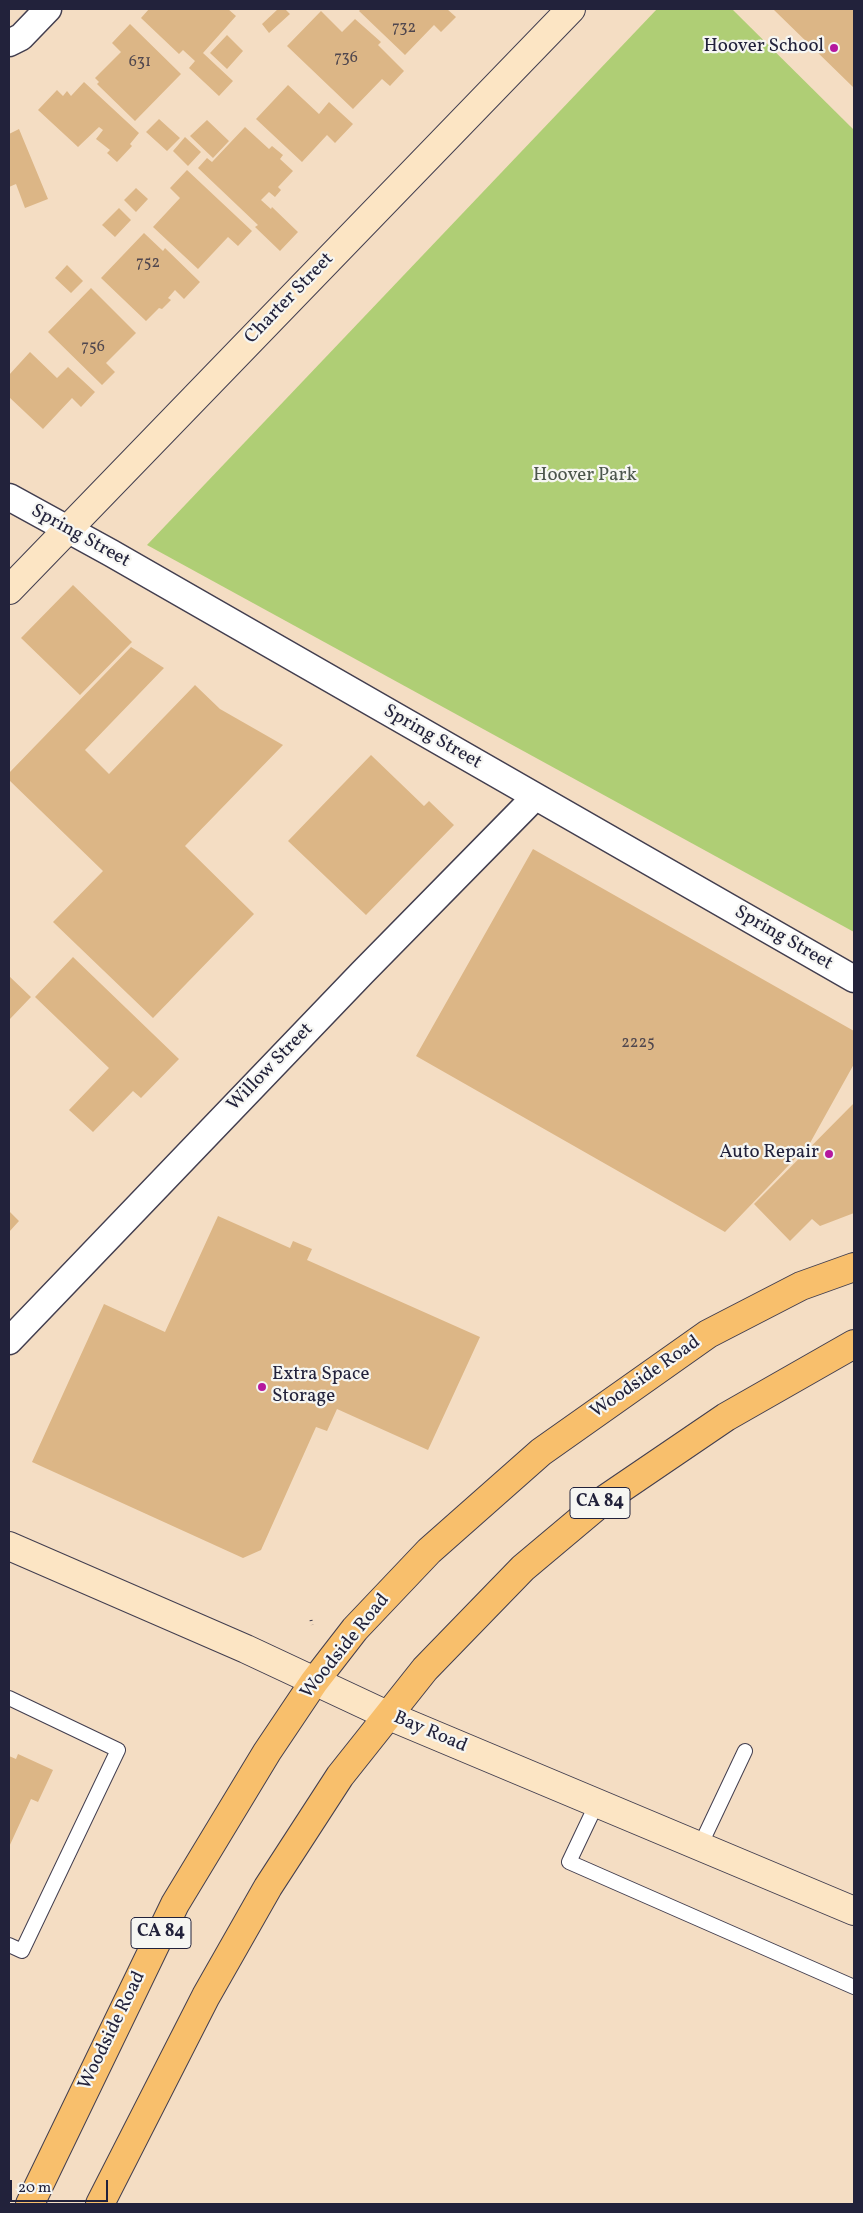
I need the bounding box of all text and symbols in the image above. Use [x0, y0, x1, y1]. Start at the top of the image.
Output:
house number: 732 [392, 19, 416, 39]
place label: Hoover School [704, 37, 824, 59]
marker: Hoover School [828, 42, 840, 54]
house number: 736 [334, 49, 358, 69]
house number: 631 [129, 53, 151, 73]
street label: Charter Street [241, 249, 339, 349]
house number: 752 [136, 254, 160, 274]
house number: 756 [81, 338, 105, 358]
park label: Hoover Park [533, 466, 637, 488]
street label: Spring Street [26, 500, 134, 574]
street label: Spring Street [379, 701, 485, 775]
street label: Spring Street [730, 902, 836, 976]
street label: Willow Street [223, 1019, 319, 1117]
house number: 2225 [621, 1034, 655, 1054]
place label: Auto Repair [719, 1143, 819, 1165]
marker: Auto Repair [823, 1148, 835, 1160]
street label: Woodside Road [587, 1332, 705, 1424]
place label: Extra Space Storage [272, 1365, 370, 1409]
marker: Extra Space Storage [256, 1381, 268, 1393]
road number: CA 84 [570, 1488, 630, 1519]
street label: Woodside Road [297, 1590, 395, 1704]
street label: Bay Road [390, 1707, 470, 1759]
road number: CA 84 [131, 1918, 191, 1949]
street label: Woodside Road [75, 1968, 151, 2094]
scale bar [12, 2170, 110, 2202]
text: 20 m [18, 2178, 51, 2199]

